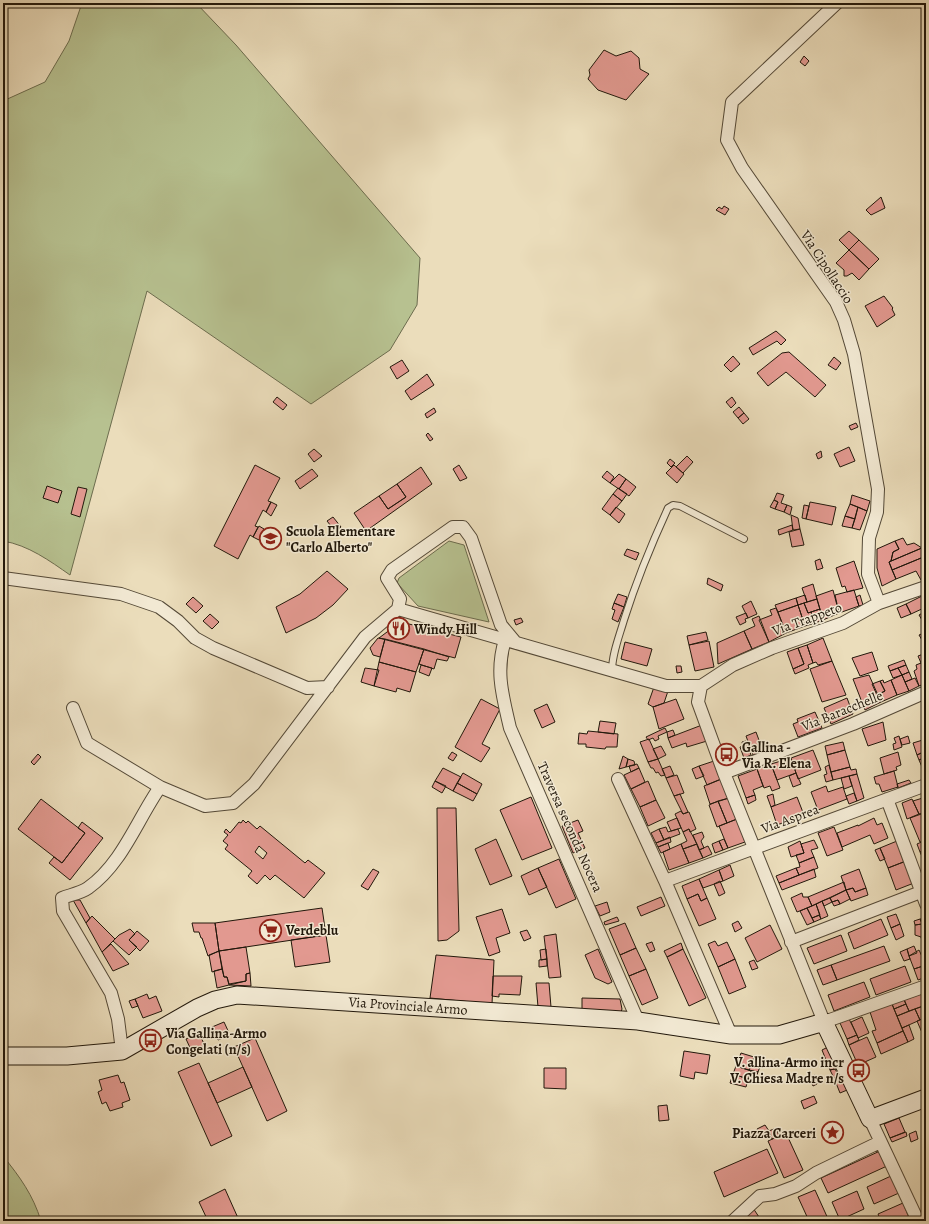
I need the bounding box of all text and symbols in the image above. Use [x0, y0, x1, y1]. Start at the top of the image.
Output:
street label: Via Cipollaccio [796, 226, 858, 307]
place label: Scuola Elementare "Carlo Alberto" [286, 522, 396, 557]
school or university icon: Scuola Elementare "Carlo Alberto" [257, 526, 283, 552]
street label: Via Trappeto [769, 598, 844, 641]
restaurant icon: Windy Hill [386, 616, 412, 642]
place label: Windy Hill [413, 620, 477, 639]
street label: Via Baracchelle [797, 686, 886, 736]
place label: Gallina - Via R. Elena [741, 738, 812, 773]
bus stop icon: Gallina - Via R. Elena [714, 742, 740, 768]
street label: Traversa seconda Nocera [533, 759, 608, 896]
street label: Via Asprea [757, 800, 822, 839]
supermarket icon: Verdeblu [258, 917, 284, 943]
place label: Verdeblu [285, 921, 339, 940]
street label: Via Provinciale Armo [347, 992, 468, 1020]
place label: Via Gallina-Armo Congelati (n/s) [165, 1024, 267, 1059]
bus stop icon: Via Gallina-Armo Congelati (n/s) [137, 1028, 163, 1054]
place label: V. allina-Armo incr V. Chiesa Madre n/s [729, 1053, 844, 1088]
bus stop icon: V. allina-Armo incr V. Chiesa Madre n/s [846, 1057, 872, 1083]
place icon: Piazza Carceri [819, 1120, 845, 1146]
place label: Piazza Carceri [732, 1124, 816, 1143]

